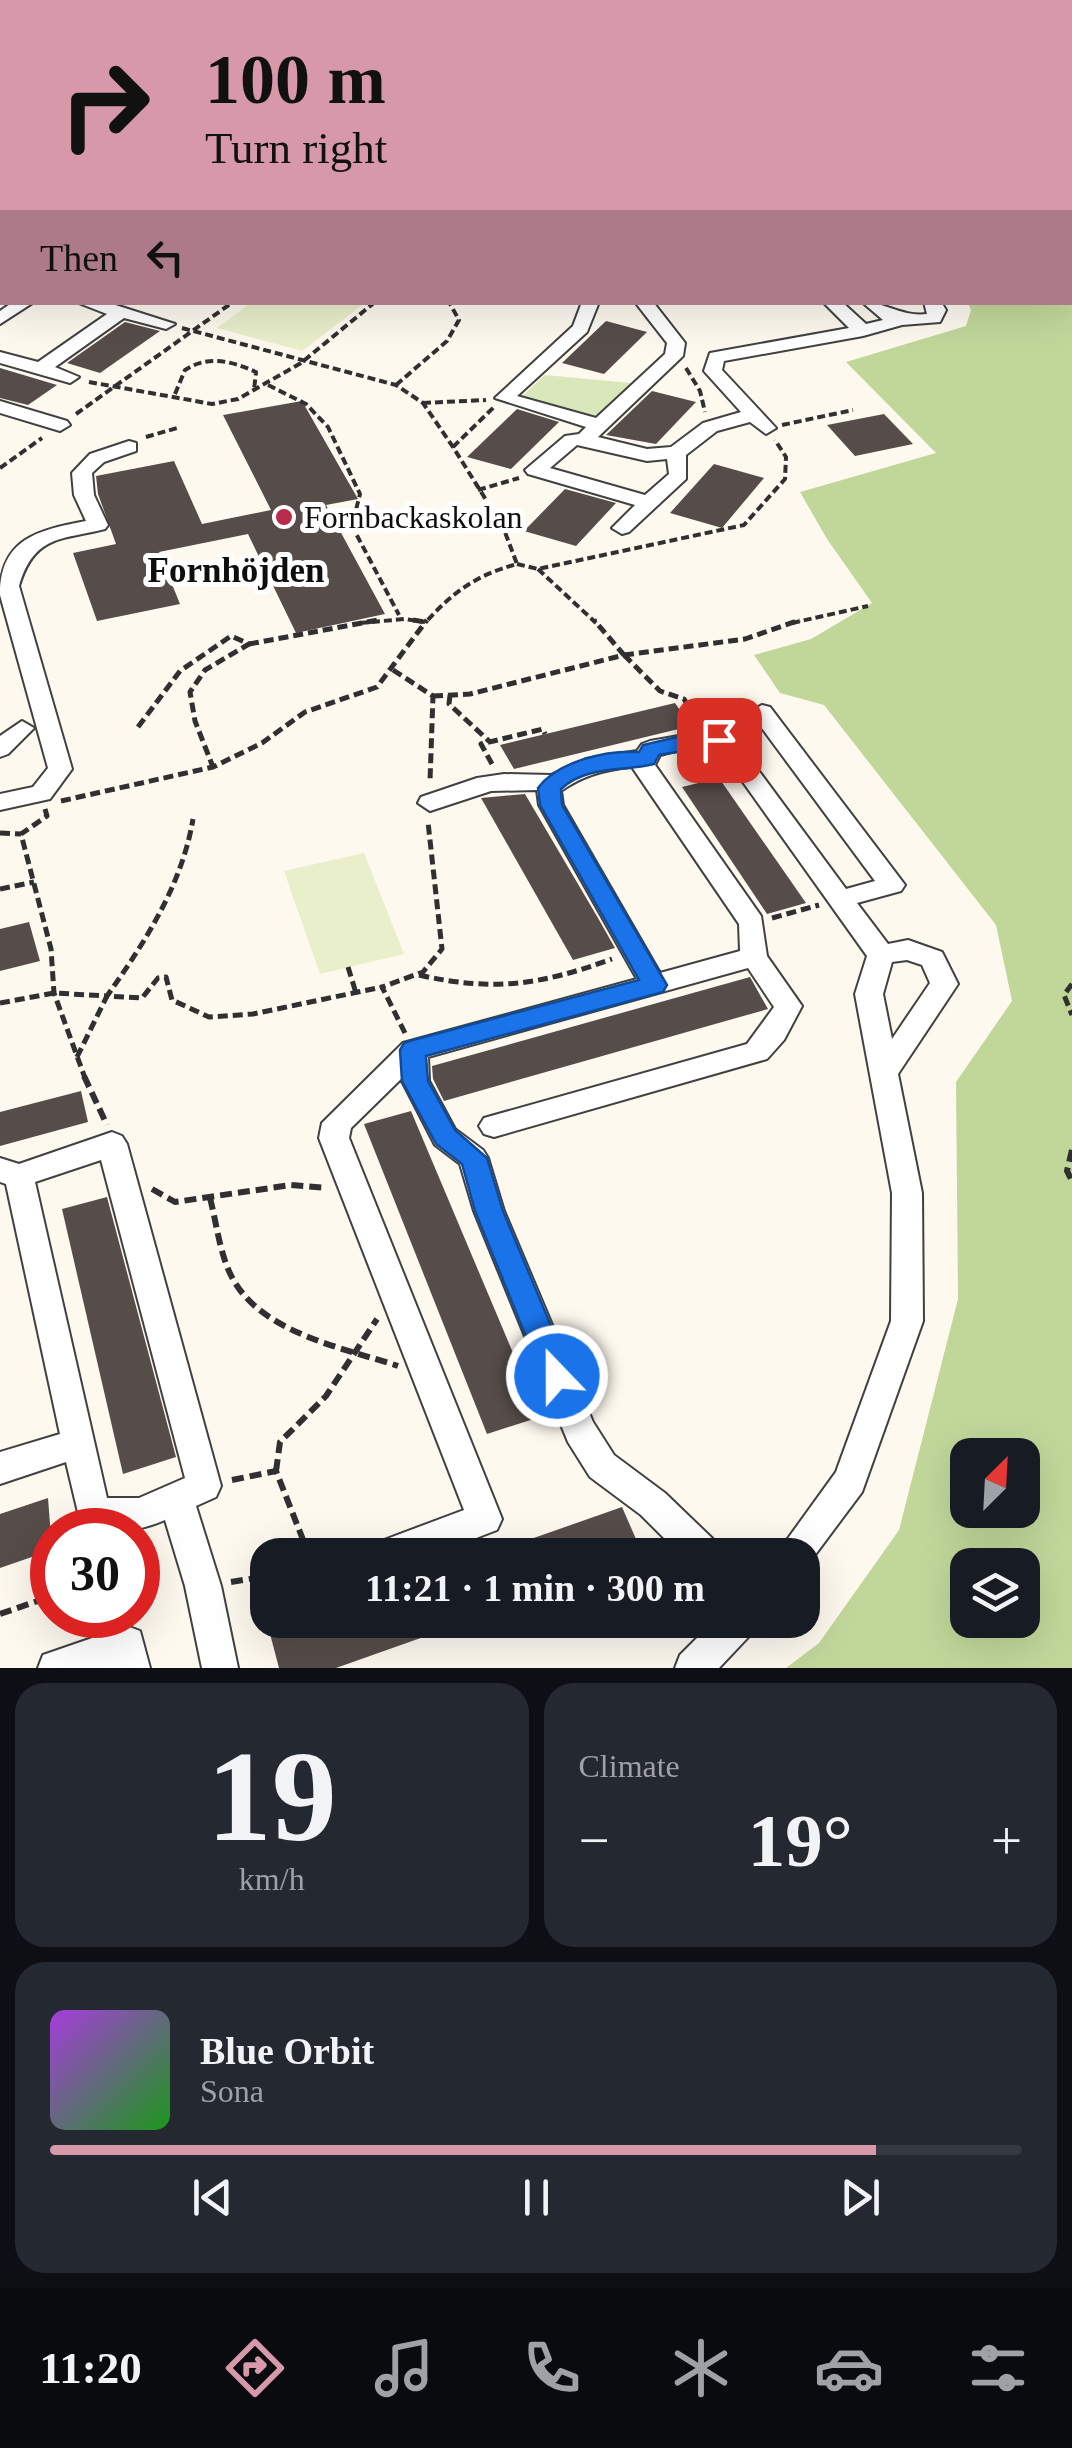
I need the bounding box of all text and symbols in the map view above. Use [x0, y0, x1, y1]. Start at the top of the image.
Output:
icon: right [40, 40, 170, 170]
text: 100 m [205, 41, 386, 118]
text: Turn right [205, 123, 387, 173]
icon: left [138, 230, 193, 285]
text: Then [40, 237, 118, 279]
place label: Fornbackaskolan [304, 499, 523, 535]
marker: Fornbackaskolan [273, 506, 295, 528]
district label: Fornhöjden [148, 551, 324, 590]
pin [677, 698, 762, 783]
icon: arrive [692, 713, 747, 768]
position arrow [505, 1324, 609, 1428]
north arrow [950, 1438, 1040, 1528]
map controls [950, 1438, 1040, 1638]
speed limit sign: 30 [30, 1508, 160, 1638]
button: layers [950, 1548, 1040, 1638]
text: 11:21 · 1 min · 300 m [365, 1567, 705, 1609]
text: 19 [207, 1724, 337, 1868]
text: Climate [579, 1748, 680, 1784]
text: 19° [748, 1799, 853, 1882]
text: − [579, 1810, 610, 1871]
text: + [991, 1810, 1022, 1871]
text: km/h [239, 1861, 305, 1897]
text: Blue Orbit [200, 2030, 374, 2072]
text: Sona [200, 2073, 264, 2109]
icon: previous [185, 2170, 240, 2225]
icon: pause [509, 2170, 564, 2225]
icon: next [833, 2170, 888, 2225]
icon: directions [220, 2333, 290, 2403]
icon: music [369, 2333, 439, 2403]
icon: phone [517, 2333, 587, 2403]
icon: climate [666, 2333, 736, 2403]
icon: car [814, 2333, 884, 2403]
icon: filters [963, 2333, 1033, 2403]
text: 11:20 [39, 2343, 142, 2393]

